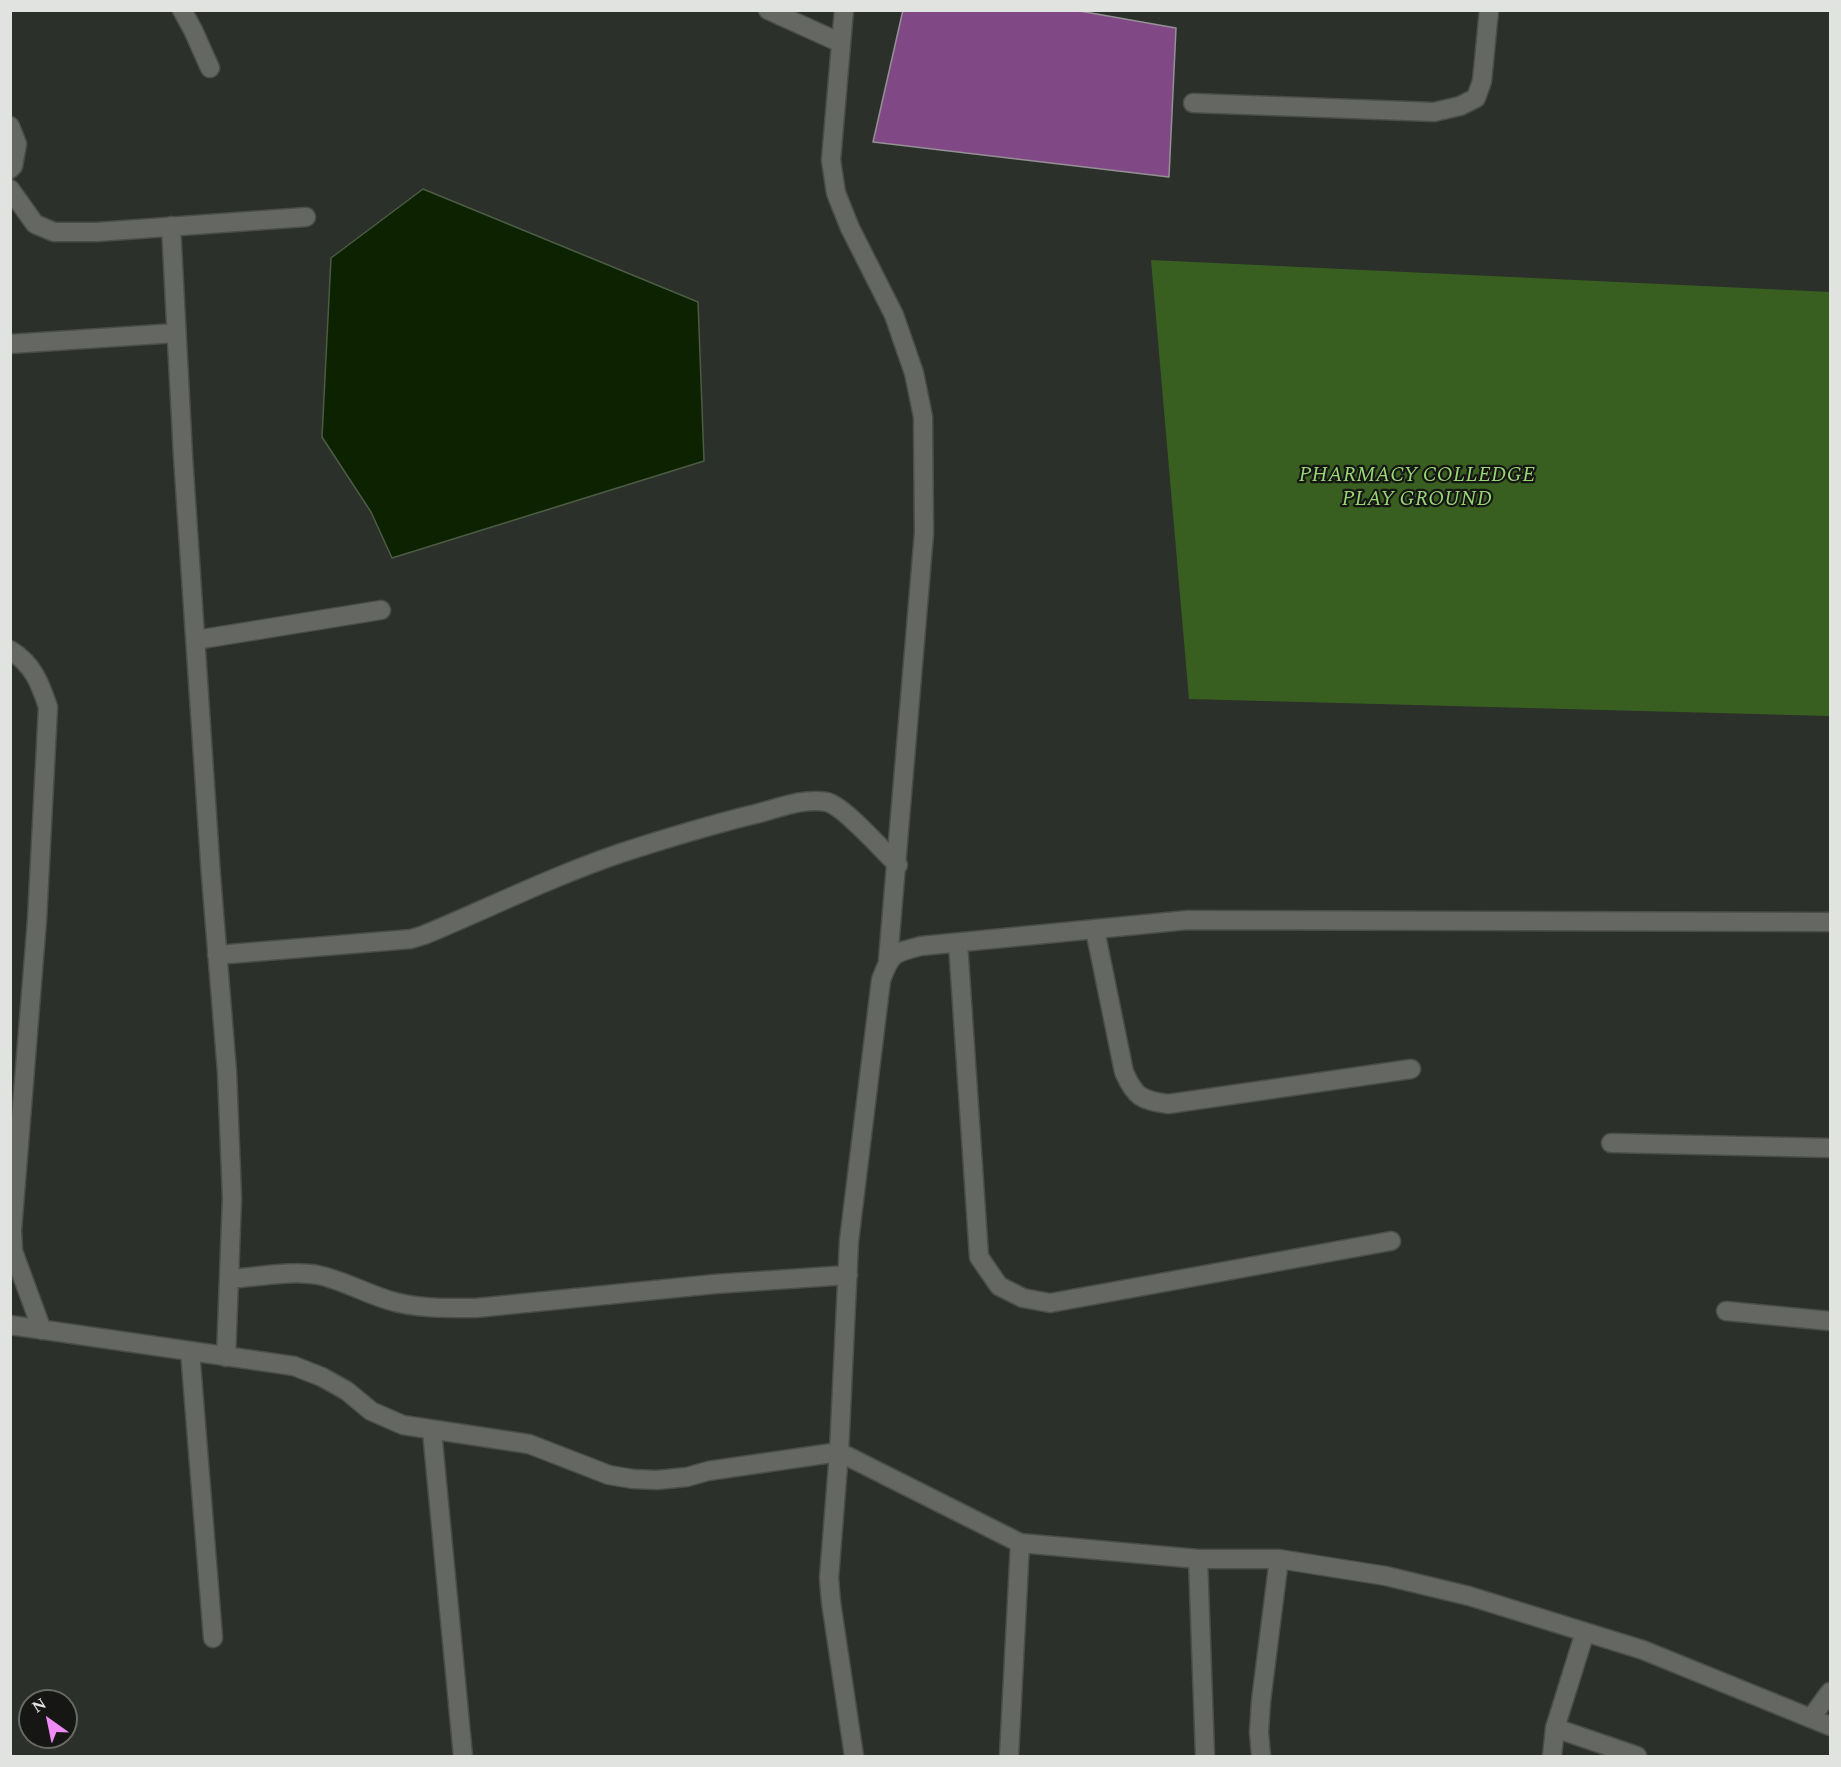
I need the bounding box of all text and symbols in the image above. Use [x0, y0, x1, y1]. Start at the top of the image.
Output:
park label: PHARMACY COLLEDGE PLAY GROUND [1299, 464, 1535, 514]
north arrow [18, 1689, 78, 1749]
text: N [27, 1692, 51, 1719]

